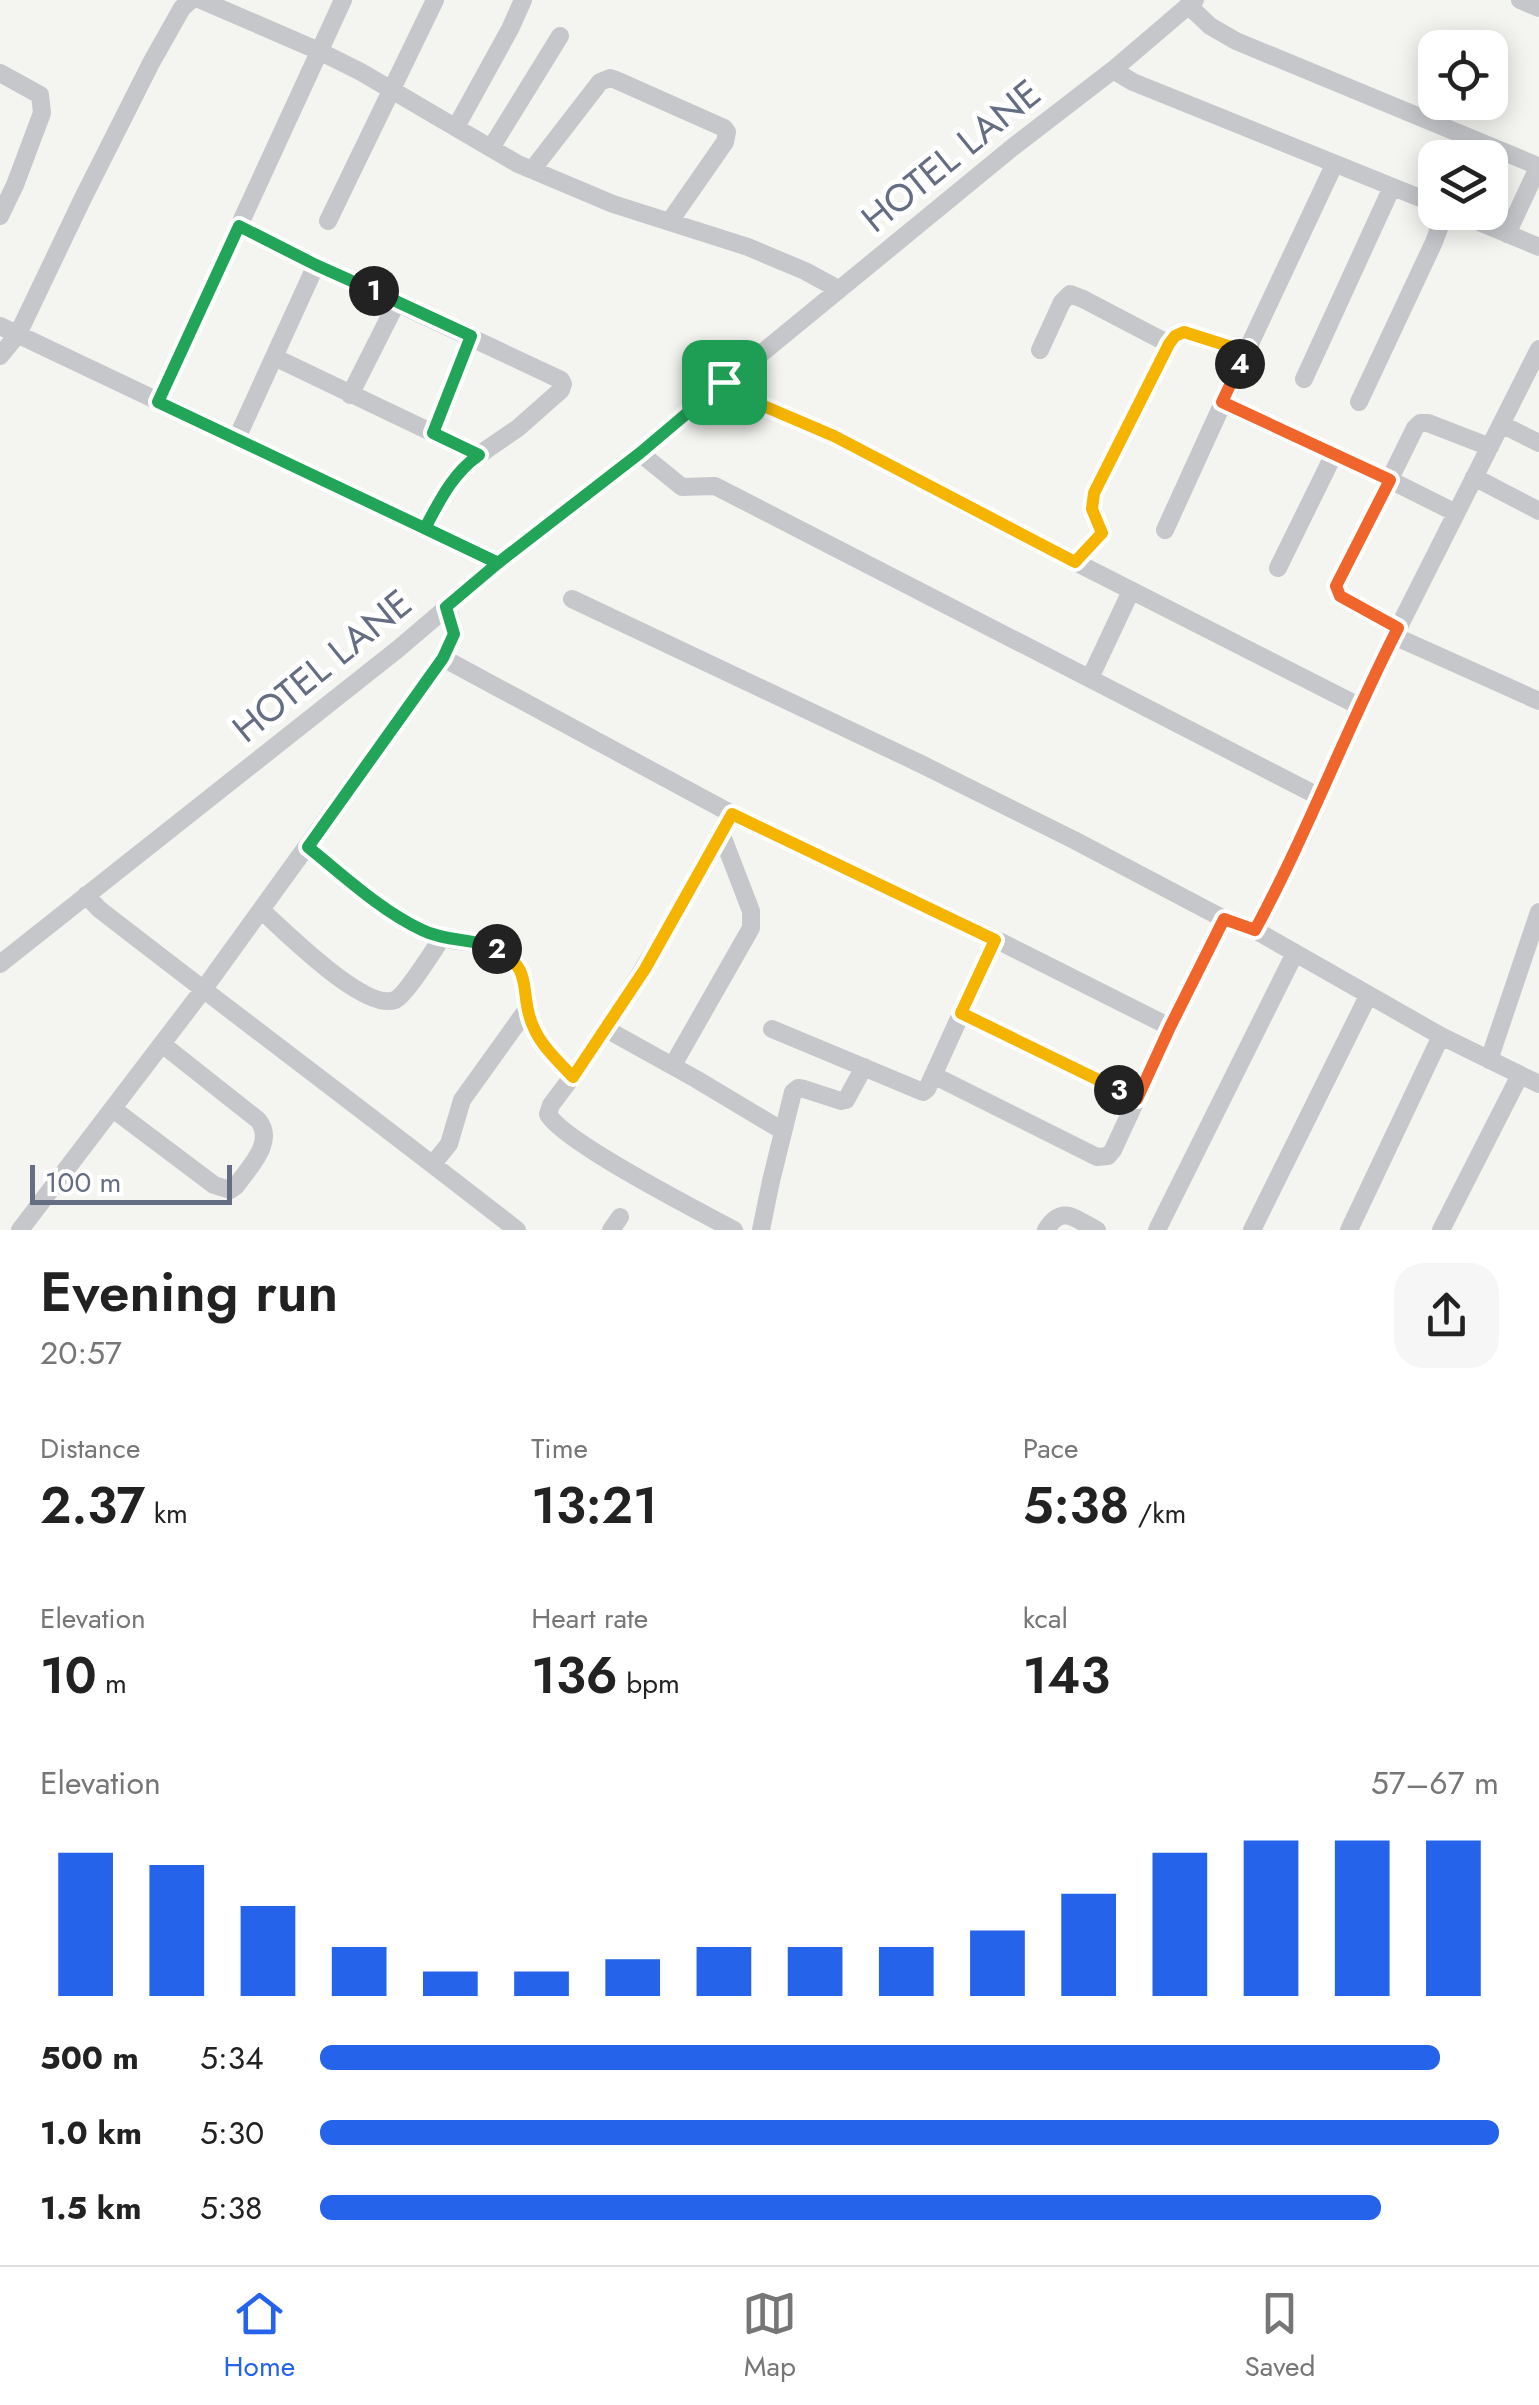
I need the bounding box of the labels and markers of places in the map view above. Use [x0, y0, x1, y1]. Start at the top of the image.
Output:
pin: 1 [349, 266, 399, 316]
pin: 4 [1215, 339, 1265, 389]
pin [682, 340, 767, 425]
pin: 2 [472, 924, 522, 974]
pin: 3 [1094, 1065, 1144, 1115]

